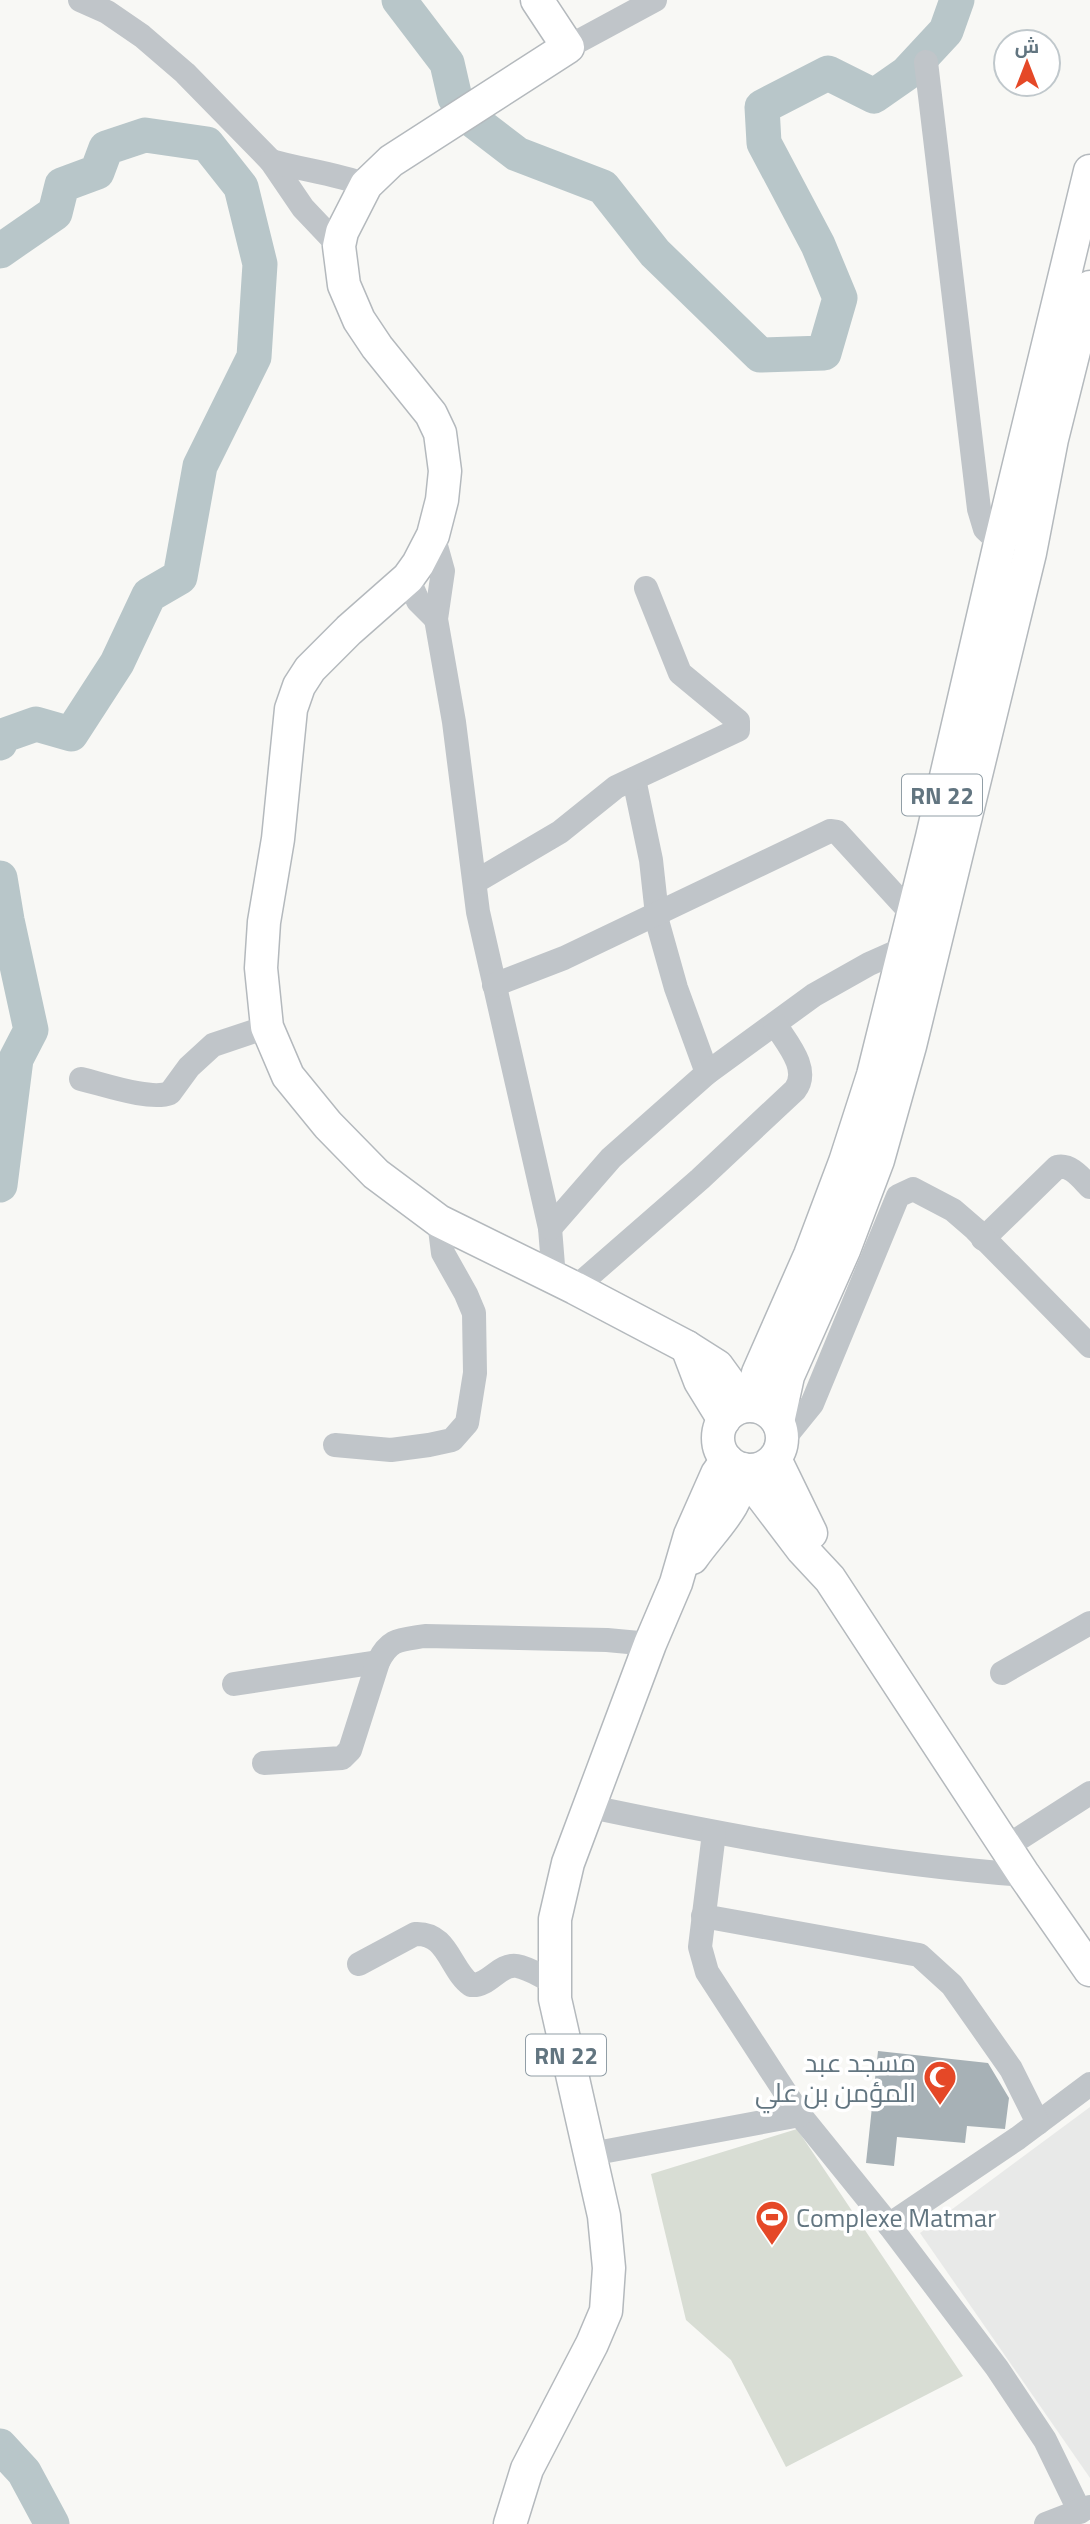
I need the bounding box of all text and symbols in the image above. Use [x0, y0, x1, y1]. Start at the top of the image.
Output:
north arrow [992, 28, 1062, 98]
text: ش [1015, 31, 1039, 60]
road number: RN 22 [902, 774, 982, 816]
road number: RN 22 [526, 2034, 606, 2076]
place label: مسجد عبد المؤمن بن علي [755, 2043, 916, 2114]
mosque icon: مسجد عبد المؤمن بن علي [921, 2058, 959, 2107]
sports icon: Complexe Matmar [753, 2198, 791, 2247]
place label: Complexe Matmar [796, 2198, 996, 2237]

